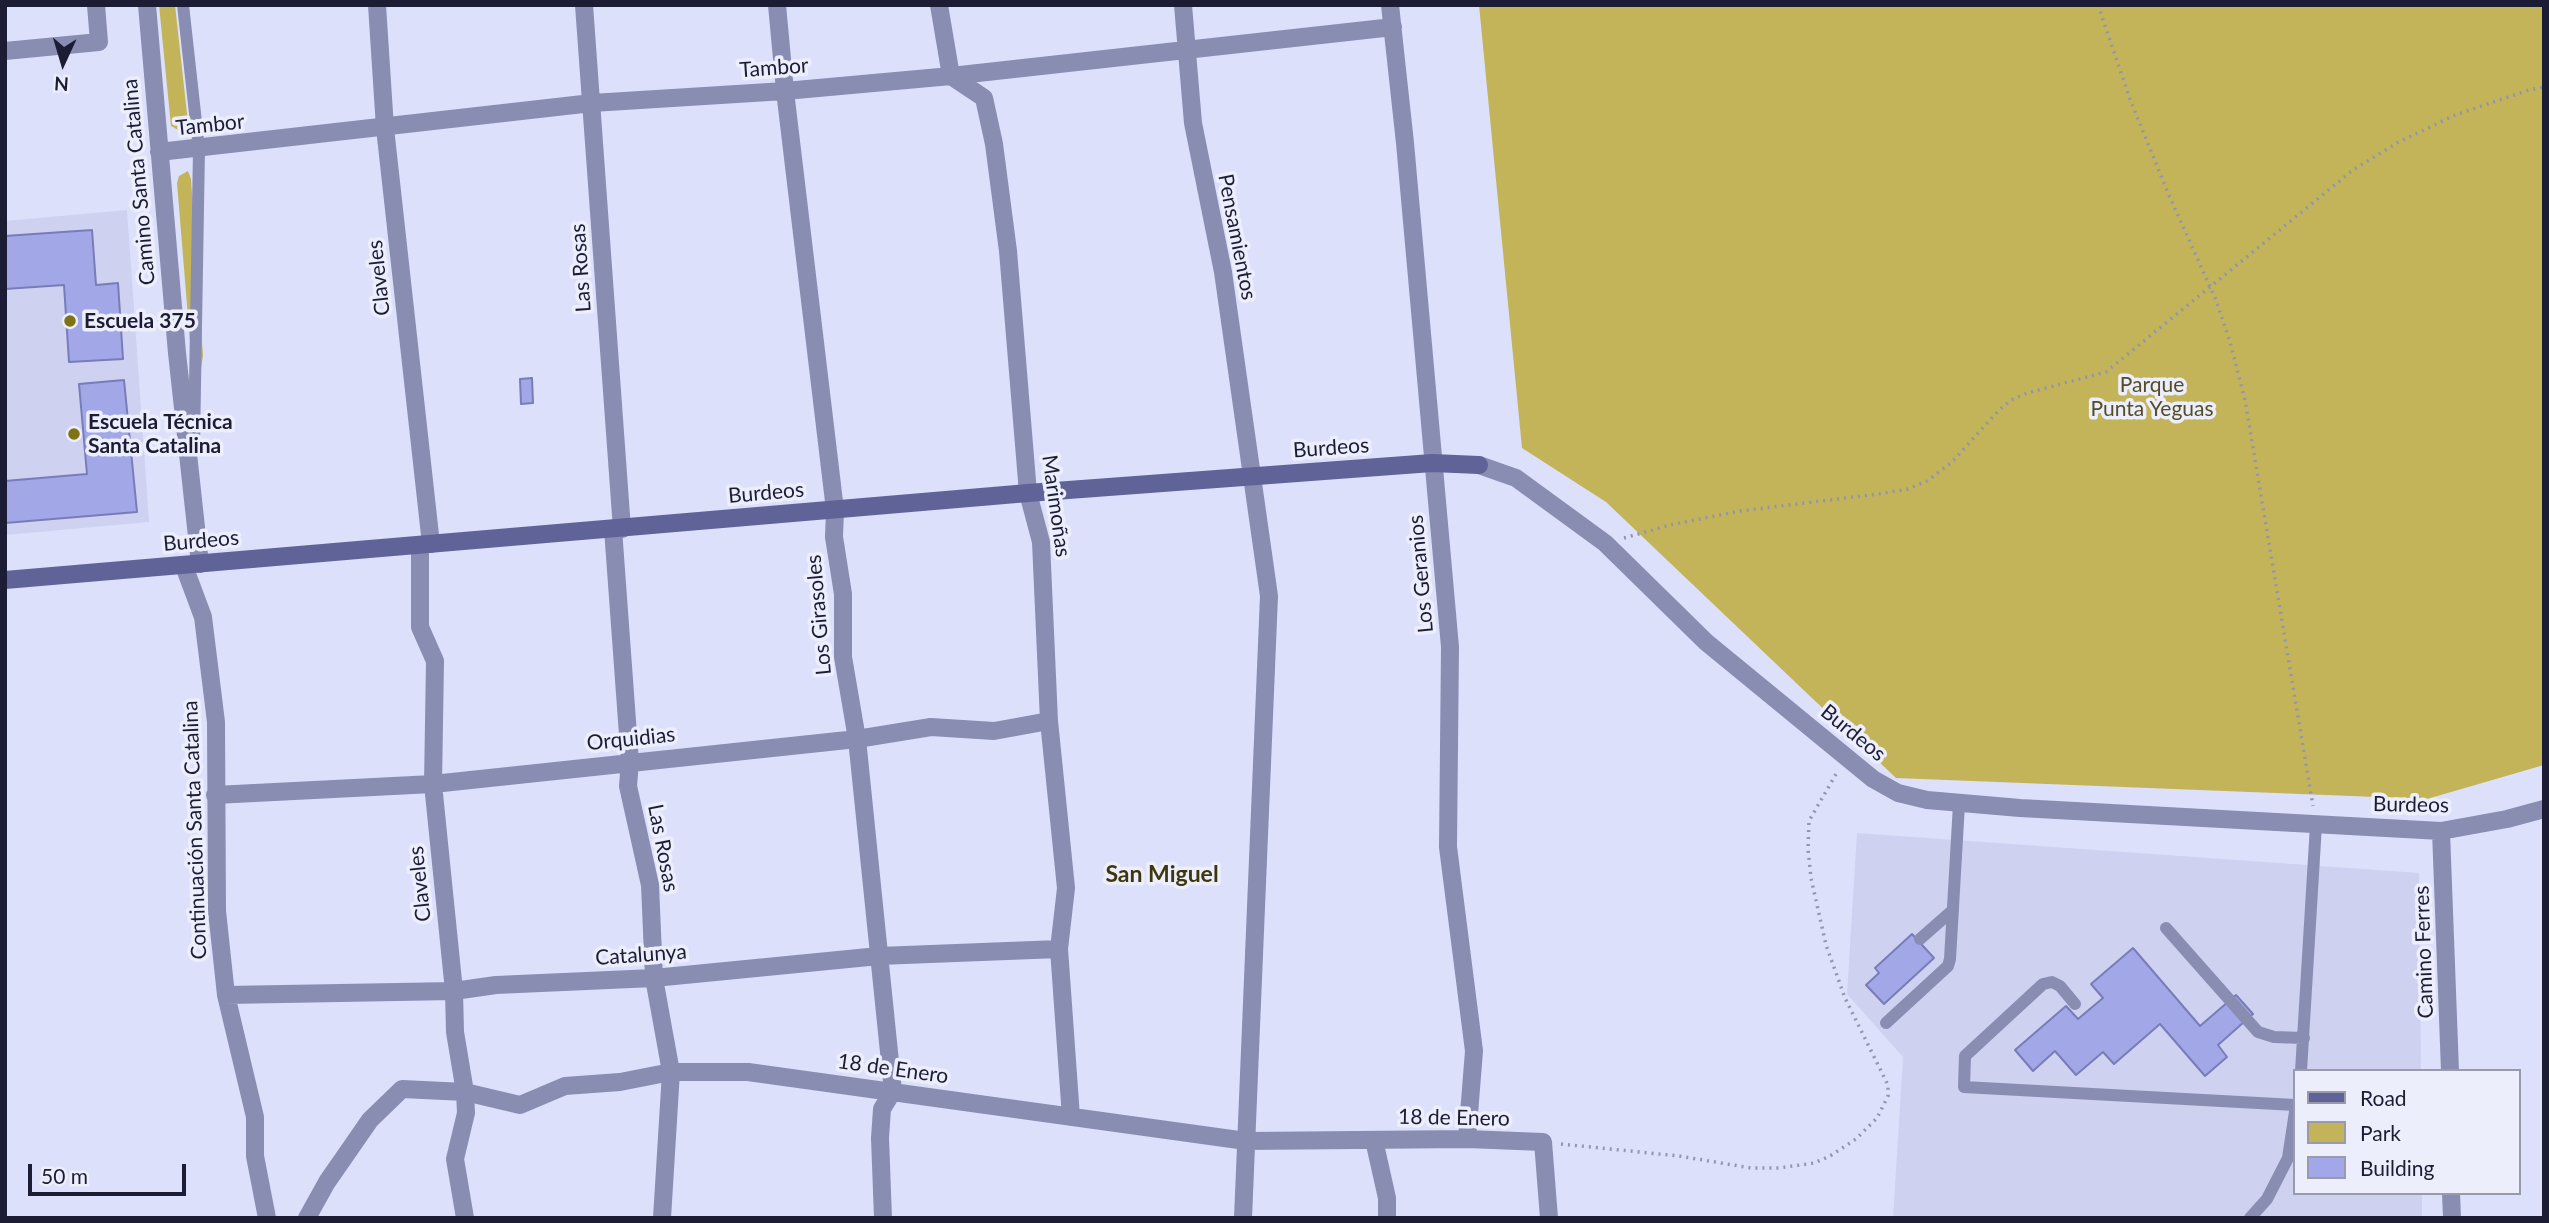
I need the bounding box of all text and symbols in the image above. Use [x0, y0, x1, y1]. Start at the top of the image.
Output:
north arrow [28, 28, 98, 98]
street label: Tambor [739, 53, 809, 83]
text: N [53, 72, 70, 96]
street label: Camino Santa Catalina [117, 78, 161, 286]
street label: Tambor [174, 109, 246, 141]
street label: Pensamientos [1212, 172, 1262, 302]
street label: Las Rosas [565, 223, 597, 313]
street label: Claveles [362, 239, 396, 317]
place label: Escuela 375 [84, 308, 196, 334]
marker: Escuela 375 [62, 313, 78, 329]
park label: Parque Punta Yeguas [2090, 372, 2214, 422]
place label: Escuela Técnica Santa Catalina [88, 409, 233, 459]
marker: Escuela Técnica Santa Catalina [66, 426, 82, 442]
street label: Burdeos [1292, 433, 1370, 463]
street label: Marimoñas [1036, 453, 1076, 559]
street label: Burdeos [727, 477, 805, 509]
street label: Los Geranios [1403, 514, 1439, 634]
street label: Burdeos [162, 525, 240, 557]
street label: Los Girasoles [801, 554, 837, 676]
street label: Burdeos [1815, 699, 1891, 767]
street label: Continuación Santa Catalina [178, 700, 212, 960]
street label: Orquidias [586, 722, 676, 756]
street label: Burdeos [2373, 792, 2449, 818]
street label: Las Rosas [642, 802, 684, 894]
street label: Claveles [403, 845, 437, 923]
district label: San Miguel [1105, 861, 1219, 889]
street label: Camino Ferres [2409, 885, 2439, 1019]
street label: Catalunya [594, 939, 688, 971]
street label: 18 de Enero [836, 1049, 950, 1089]
legend [2294, 1069, 2521, 1195]
text: Road [2360, 1085, 2407, 1110]
street label: 18 de Enero [1398, 1104, 1510, 1132]
text: Park [2360, 1120, 2401, 1145]
scale bar [32, 1150, 189, 1194]
text: Building [2360, 1155, 2435, 1180]
text: 50 m [41, 1163, 88, 1188]

